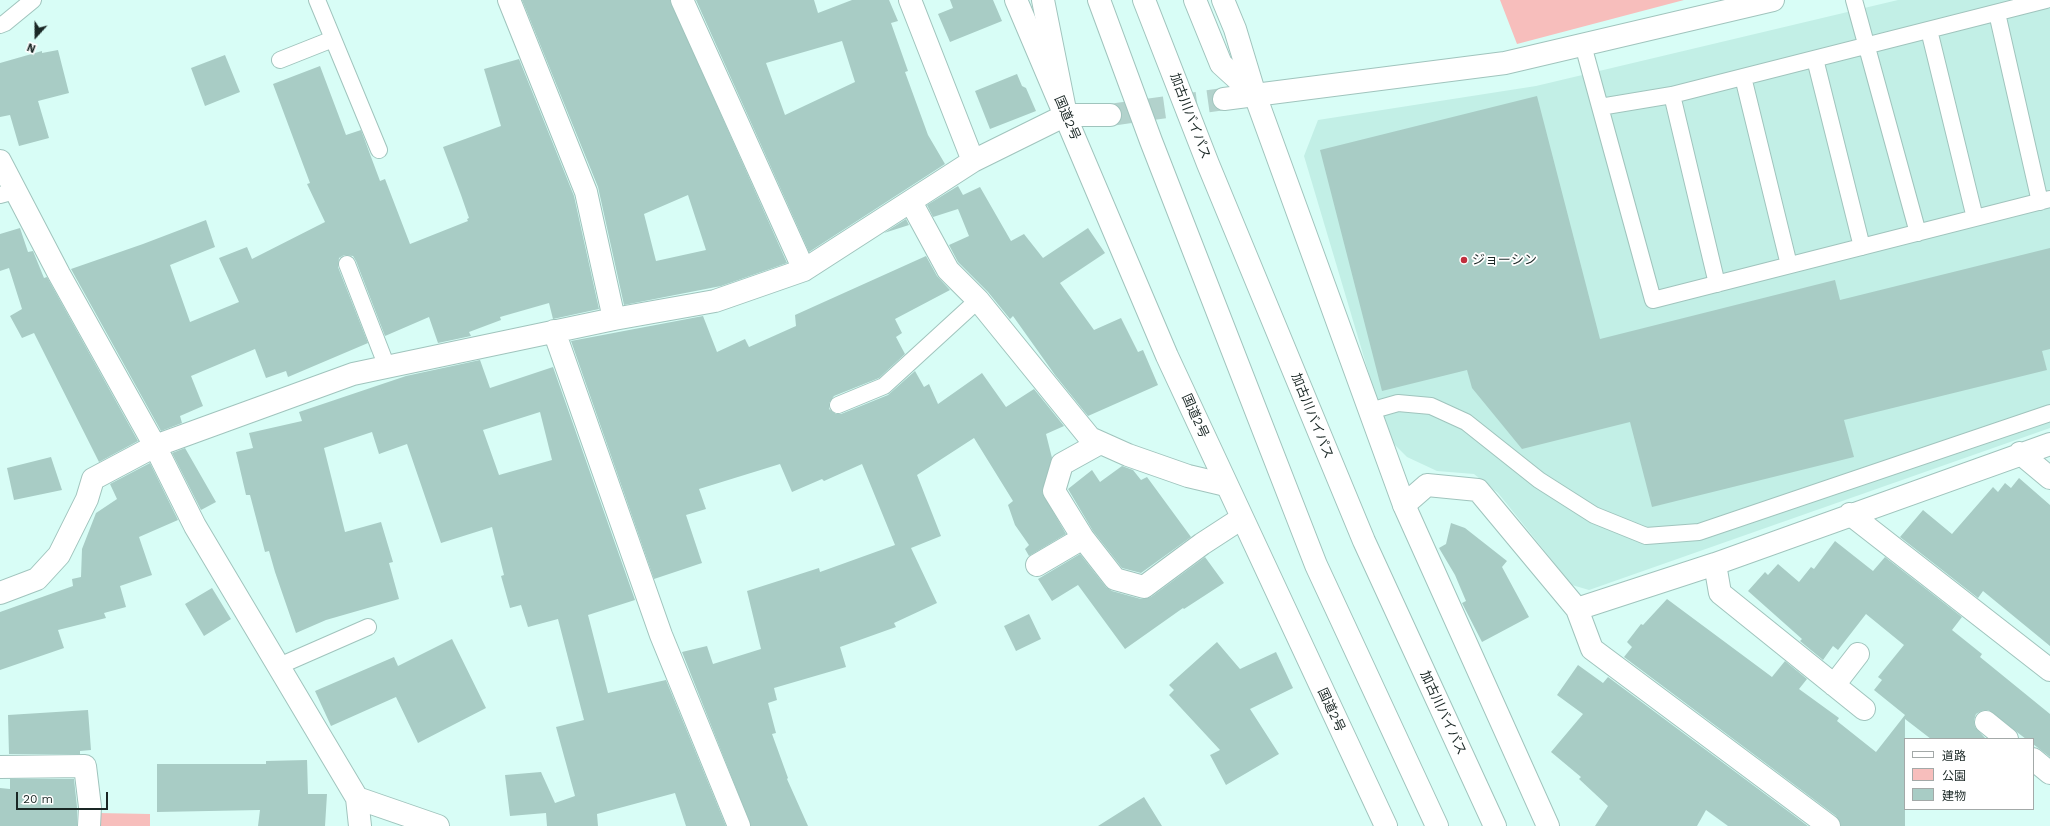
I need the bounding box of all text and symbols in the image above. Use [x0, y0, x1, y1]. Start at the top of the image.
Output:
north arrow [16, 16, 56, 56]
text: N [25, 40, 38, 55]
street label: 加古川バイパス [1166, 71, 1214, 161]
street label: 国道2号 [1051, 94, 1083, 142]
place label: ジョーシン [1472, 252, 1537, 268]
marker: ジョーシン [1459, 255, 1469, 265]
street label: 加古川バイパス [1288, 371, 1336, 461]
street label: 国道2号 [1178, 392, 1212, 440]
street label: 加古川バイパス [1417, 668, 1469, 758]
street label: 国道2号 [1314, 686, 1348, 734]
legend [1904, 738, 2034, 810]
text: 道路 [1942, 749, 1966, 763]
text: 公園 [1942, 769, 1966, 783]
scale bar [18, 784, 110, 810]
text: 建物 [1942, 789, 1966, 803]
text: 20 m [23, 792, 53, 806]

